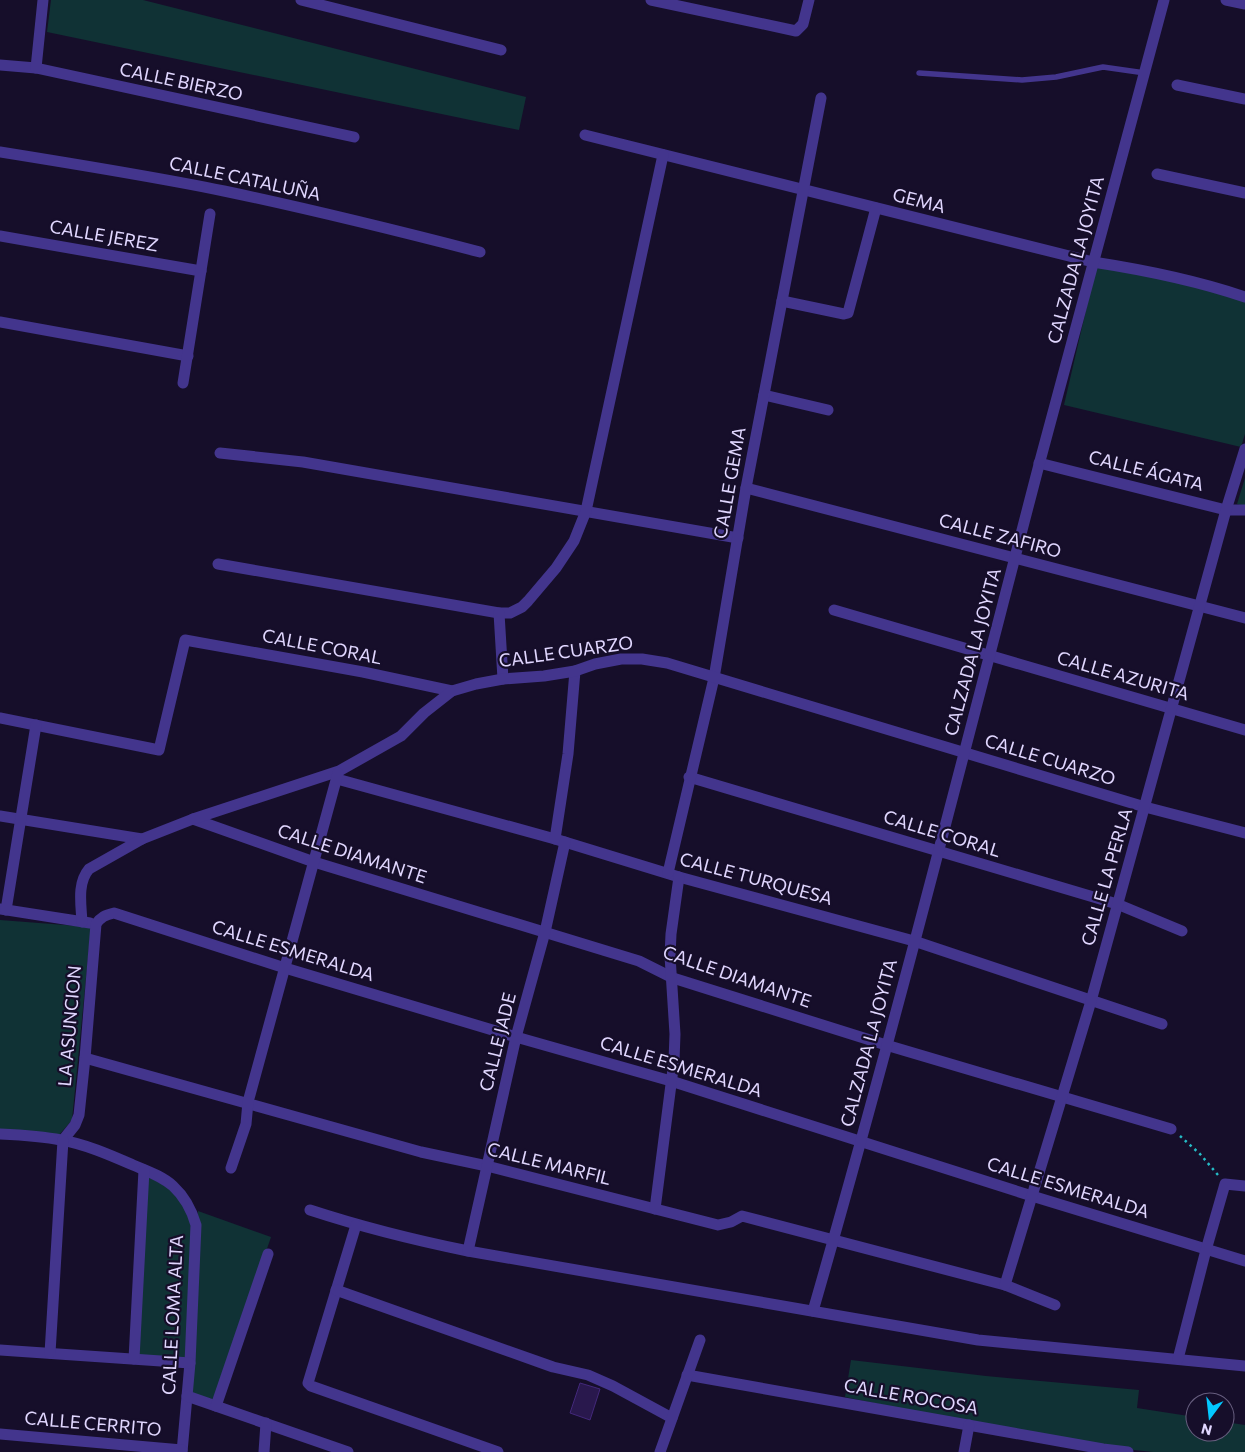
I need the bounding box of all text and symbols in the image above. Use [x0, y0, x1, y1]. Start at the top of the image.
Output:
street label: CALLE BIERZO [118, 57, 245, 105]
street label: CALLE CATALUÑA [167, 151, 323, 205]
street label: CALZADA LA JOYITA [1042, 173, 1108, 346]
street label: GEMA [891, 183, 948, 217]
street label: CALLE JEREZ [48, 215, 160, 255]
street label: CALLE GEMA [708, 425, 750, 540]
street label: CALLE ÁGATA [1086, 445, 1206, 495]
street label: CALLE ZAFIRO [937, 508, 1064, 562]
street label: CALZADA LA JOYITA [939, 565, 1005, 738]
street label: CALLE CORAL [261, 624, 384, 668]
street label: CALLE CUARZO [497, 631, 634, 671]
street label: CALLE AZURITA [1055, 646, 1192, 704]
street label: CALLE CUARZO [982, 729, 1118, 789]
street label: CALLE CORAL [881, 805, 1004, 861]
street label: CALLE LA PERLA [1076, 805, 1136, 948]
street label: CALLE DIAMANTE [275, 819, 430, 888]
street label: CALLE TURQUESA [677, 847, 835, 909]
street label: CALLE ESMERALDA [209, 915, 377, 985]
street label: CALLE DIAMANTE [660, 940, 814, 1012]
street label: CALZADA LA JOYITA [835, 956, 901, 1129]
street label: LA ASUNCION [53, 964, 85, 1087]
street label: CALLE JADE [474, 990, 520, 1093]
street label: CALLE ESMERALDA [597, 1031, 765, 1101]
street label: CALLE MARFIL [485, 1137, 613, 1189]
street label: CALLE ESMERALDA [984, 1152, 1152, 1222]
street label: CALLE LOMA ALTA [157, 1234, 187, 1396]
street label: CALLE ROCOSA [842, 1373, 980, 1419]
north arrow [1185, 1392, 1235, 1442]
street label: CALLE CERRITO [24, 1406, 162, 1440]
text: N [1199, 1420, 1214, 1440]

